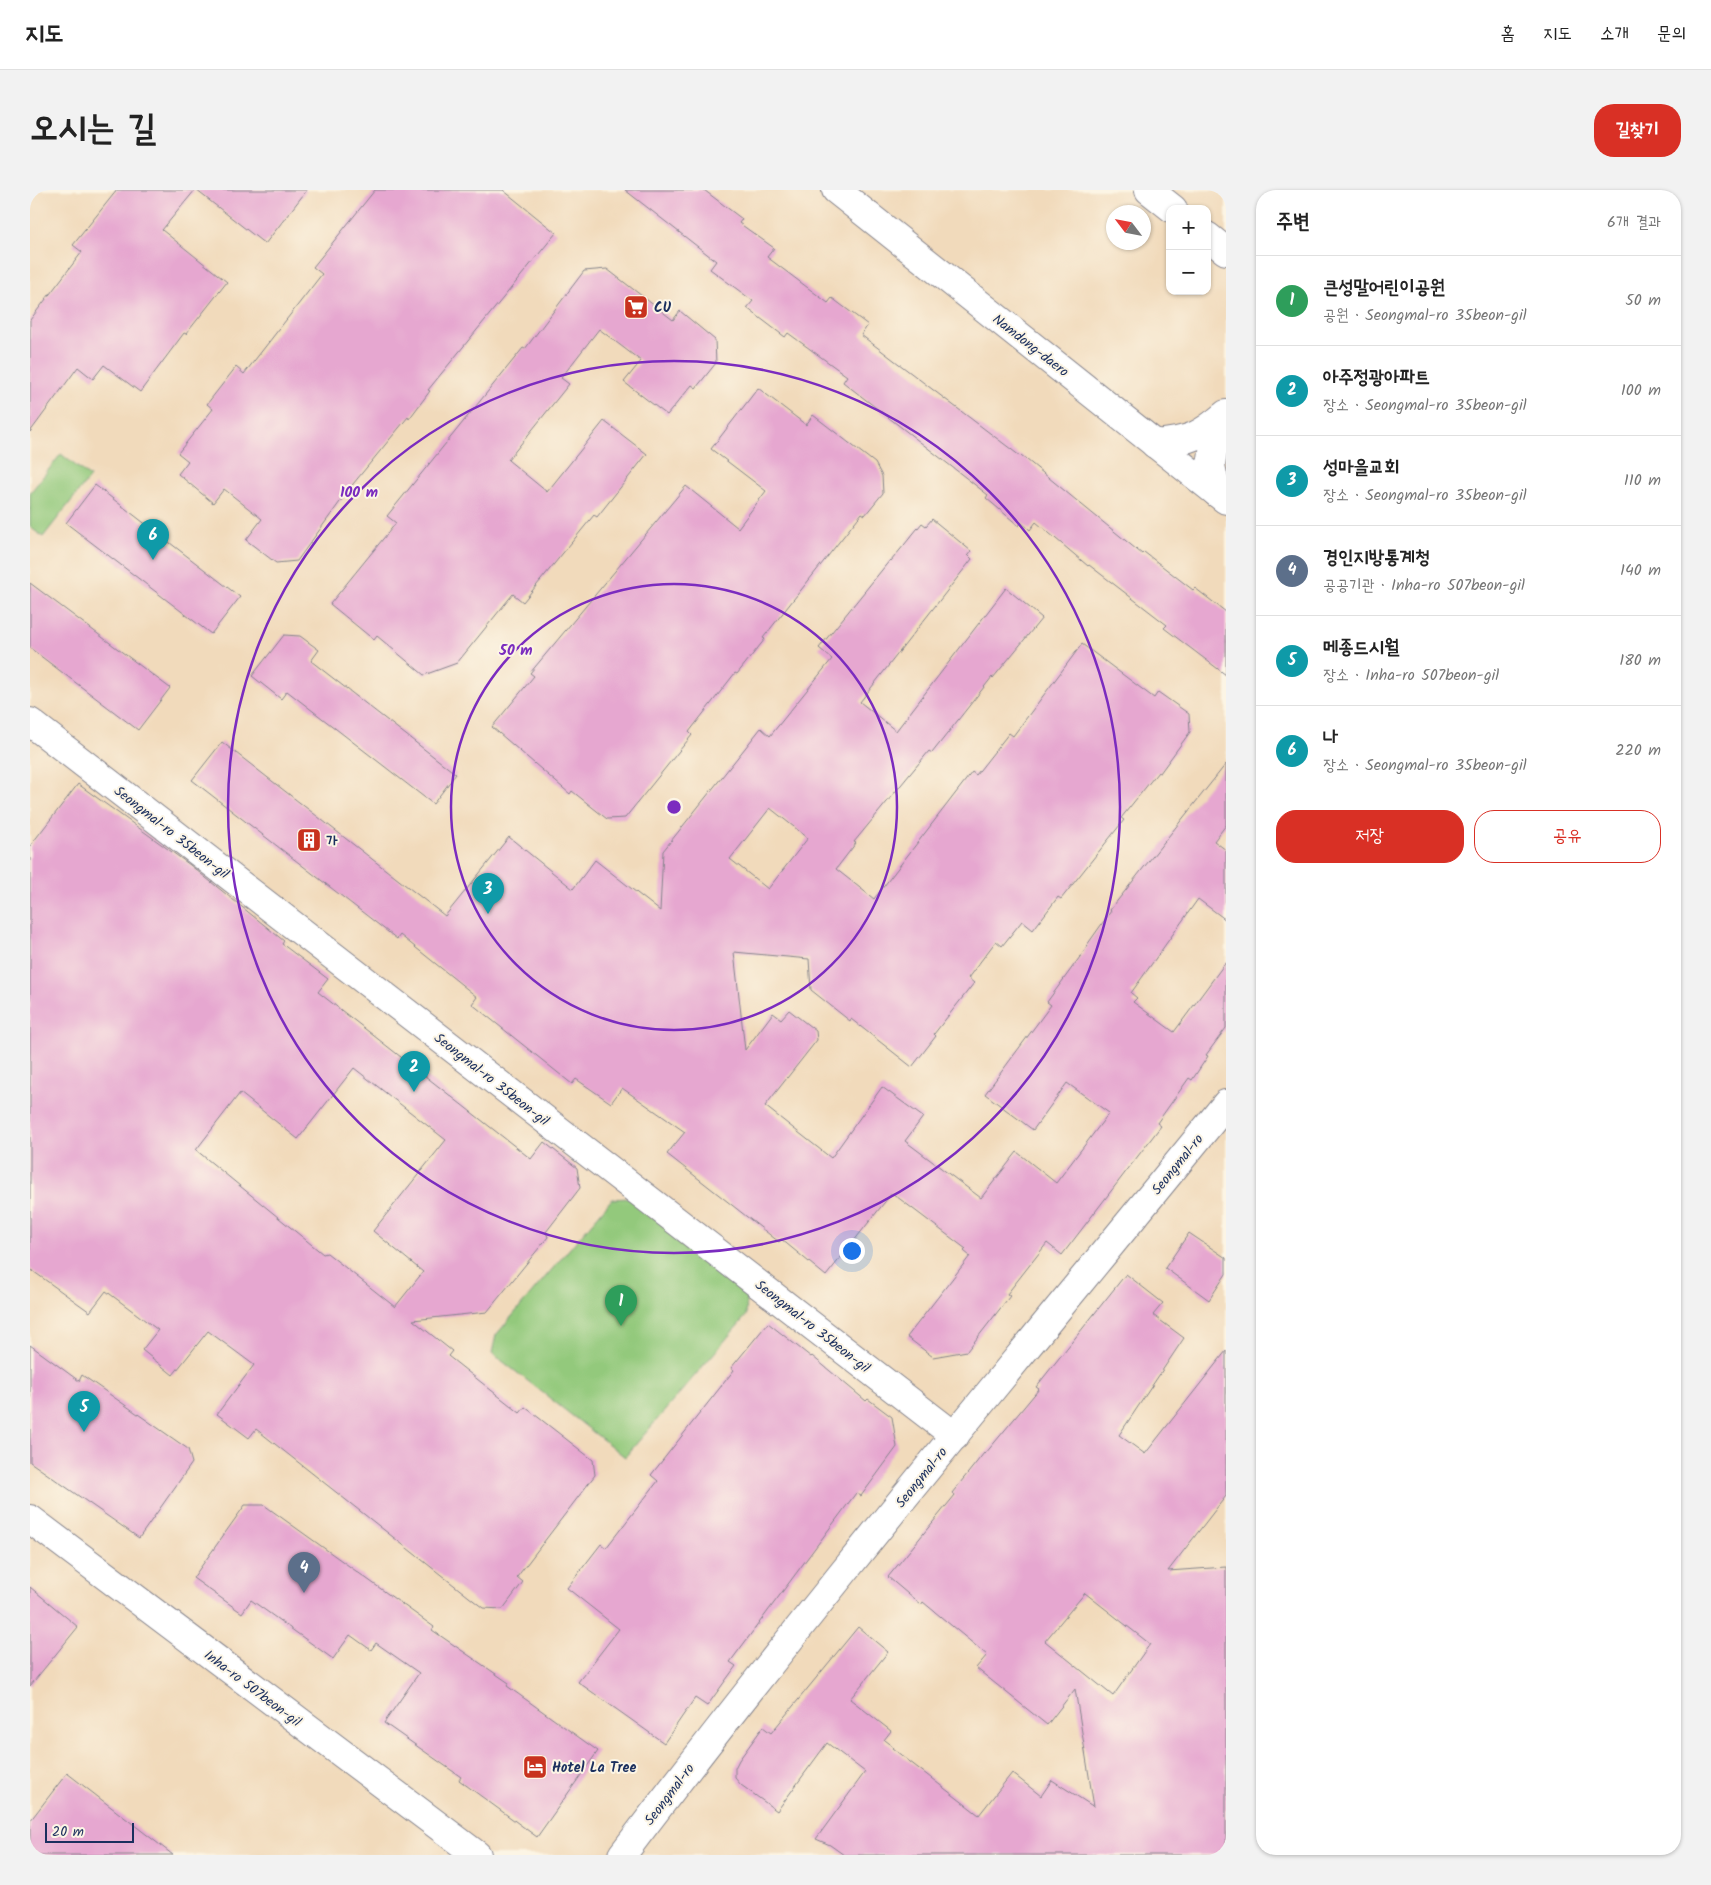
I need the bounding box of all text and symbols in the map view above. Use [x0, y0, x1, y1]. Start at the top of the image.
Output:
text: 지도 [25, 15, 64, 54]
text: 홈 [1501, 20, 1515, 49]
text: 지도 [1543, 20, 1572, 49]
text: 소개 [1600, 20, 1629, 49]
text: 문의 [1657, 20, 1686, 49]
text: 오시는 길 [30, 102, 156, 158]
button: 길찾기 [1594, 104, 1681, 157]
north arrow [1106, 205, 1151, 250]
map controls [1166, 205, 1211, 295]
button: + [1166, 205, 1211, 250]
text: 주변 [1276, 206, 1310, 239]
text: 6개 결과 [1607, 210, 1661, 235]
button: − [1166, 250, 1211, 295]
text: 큰성말어린이공원 [1323, 273, 1445, 303]
text: 1 [1290, 288, 1294, 313]
text: 50 m [1625, 288, 1661, 313]
supermarket icon: CU [623, 294, 649, 320]
place label: CU [654, 297, 672, 319]
text: 공원 · Seongmal-ro 35beon-gil [1323, 303, 1527, 328]
street label: Namdong-daero [987, 309, 1073, 383]
text: 아주정광아파트 [1323, 363, 1430, 393]
text: 2 [1287, 378, 1297, 403]
text: 100 m [1621, 378, 1661, 403]
text: 장소 · Seongmal-ro 35beon-gil [1323, 393, 1527, 418]
text: 성마을교회 [1323, 453, 1399, 483]
text: 3 [1288, 468, 1296, 493]
text: 110 m [1624, 468, 1661, 493]
text: 100 m [340, 481, 378, 505]
text: 장소 · Seongmal-ro 35beon-gil [1323, 483, 1527, 508]
pin: 6 [137, 519, 169, 560]
text: 경인지방통계청 [1323, 543, 1430, 573]
text: 4 [1288, 558, 1296, 583]
text: 140 m [1620, 558, 1661, 583]
text: 공공기관 · Inha-ro 507beon-gil [1323, 573, 1525, 598]
text: 메종드시월 [1323, 633, 1399, 663]
text: 50 m [498, 639, 533, 663]
text: 5 [1288, 648, 1296, 673]
text: 180 m [1619, 648, 1661, 673]
text: 장소 · Inha-ro 507beon-gil [1323, 663, 1499, 688]
text: 나 [1323, 723, 1338, 753]
text: 6 [1288, 738, 1296, 763]
text: 220 m [1615, 738, 1661, 763]
text: 장소 · Seongmal-ro 35beon-gil [1323, 753, 1527, 778]
street label: Seongmal-ro 35beon-gil [109, 781, 234, 885]
centre of rings [665, 798, 683, 816]
button: 저장 [1276, 810, 1464, 863]
button: 공유 [1474, 810, 1661, 863]
building icon: 가 [296, 827, 322, 853]
place label: 가 [326, 830, 338, 852]
pin: 3 [472, 873, 504, 914]
street label: Seongmal-ro 35beon-gil [429, 1028, 554, 1132]
pin: 2 [398, 1051, 430, 1092]
street label: Seongmal-ro [1146, 1129, 1209, 1200]
your location [839, 1238, 865, 1264]
street label: Seongmal-ro 35beon-gil [750, 1275, 875, 1379]
pin: 1 [605, 1285, 637, 1326]
pin: 5 [68, 1391, 100, 1432]
street label: Seongmal-ro [890, 1442, 953, 1513]
pin: 4 [288, 1552, 320, 1593]
street label: Inha-ro 507beon-gil [199, 1645, 306, 1733]
hotel icon: Hotel La Tree [522, 1754, 548, 1780]
place label: Hotel La Tree [552, 1757, 636, 1779]
street label: Seongmal-ro [639, 1759, 700, 1830]
scale bar [45, 1820, 134, 1843]
text: 20 m [52, 1821, 84, 1843]

